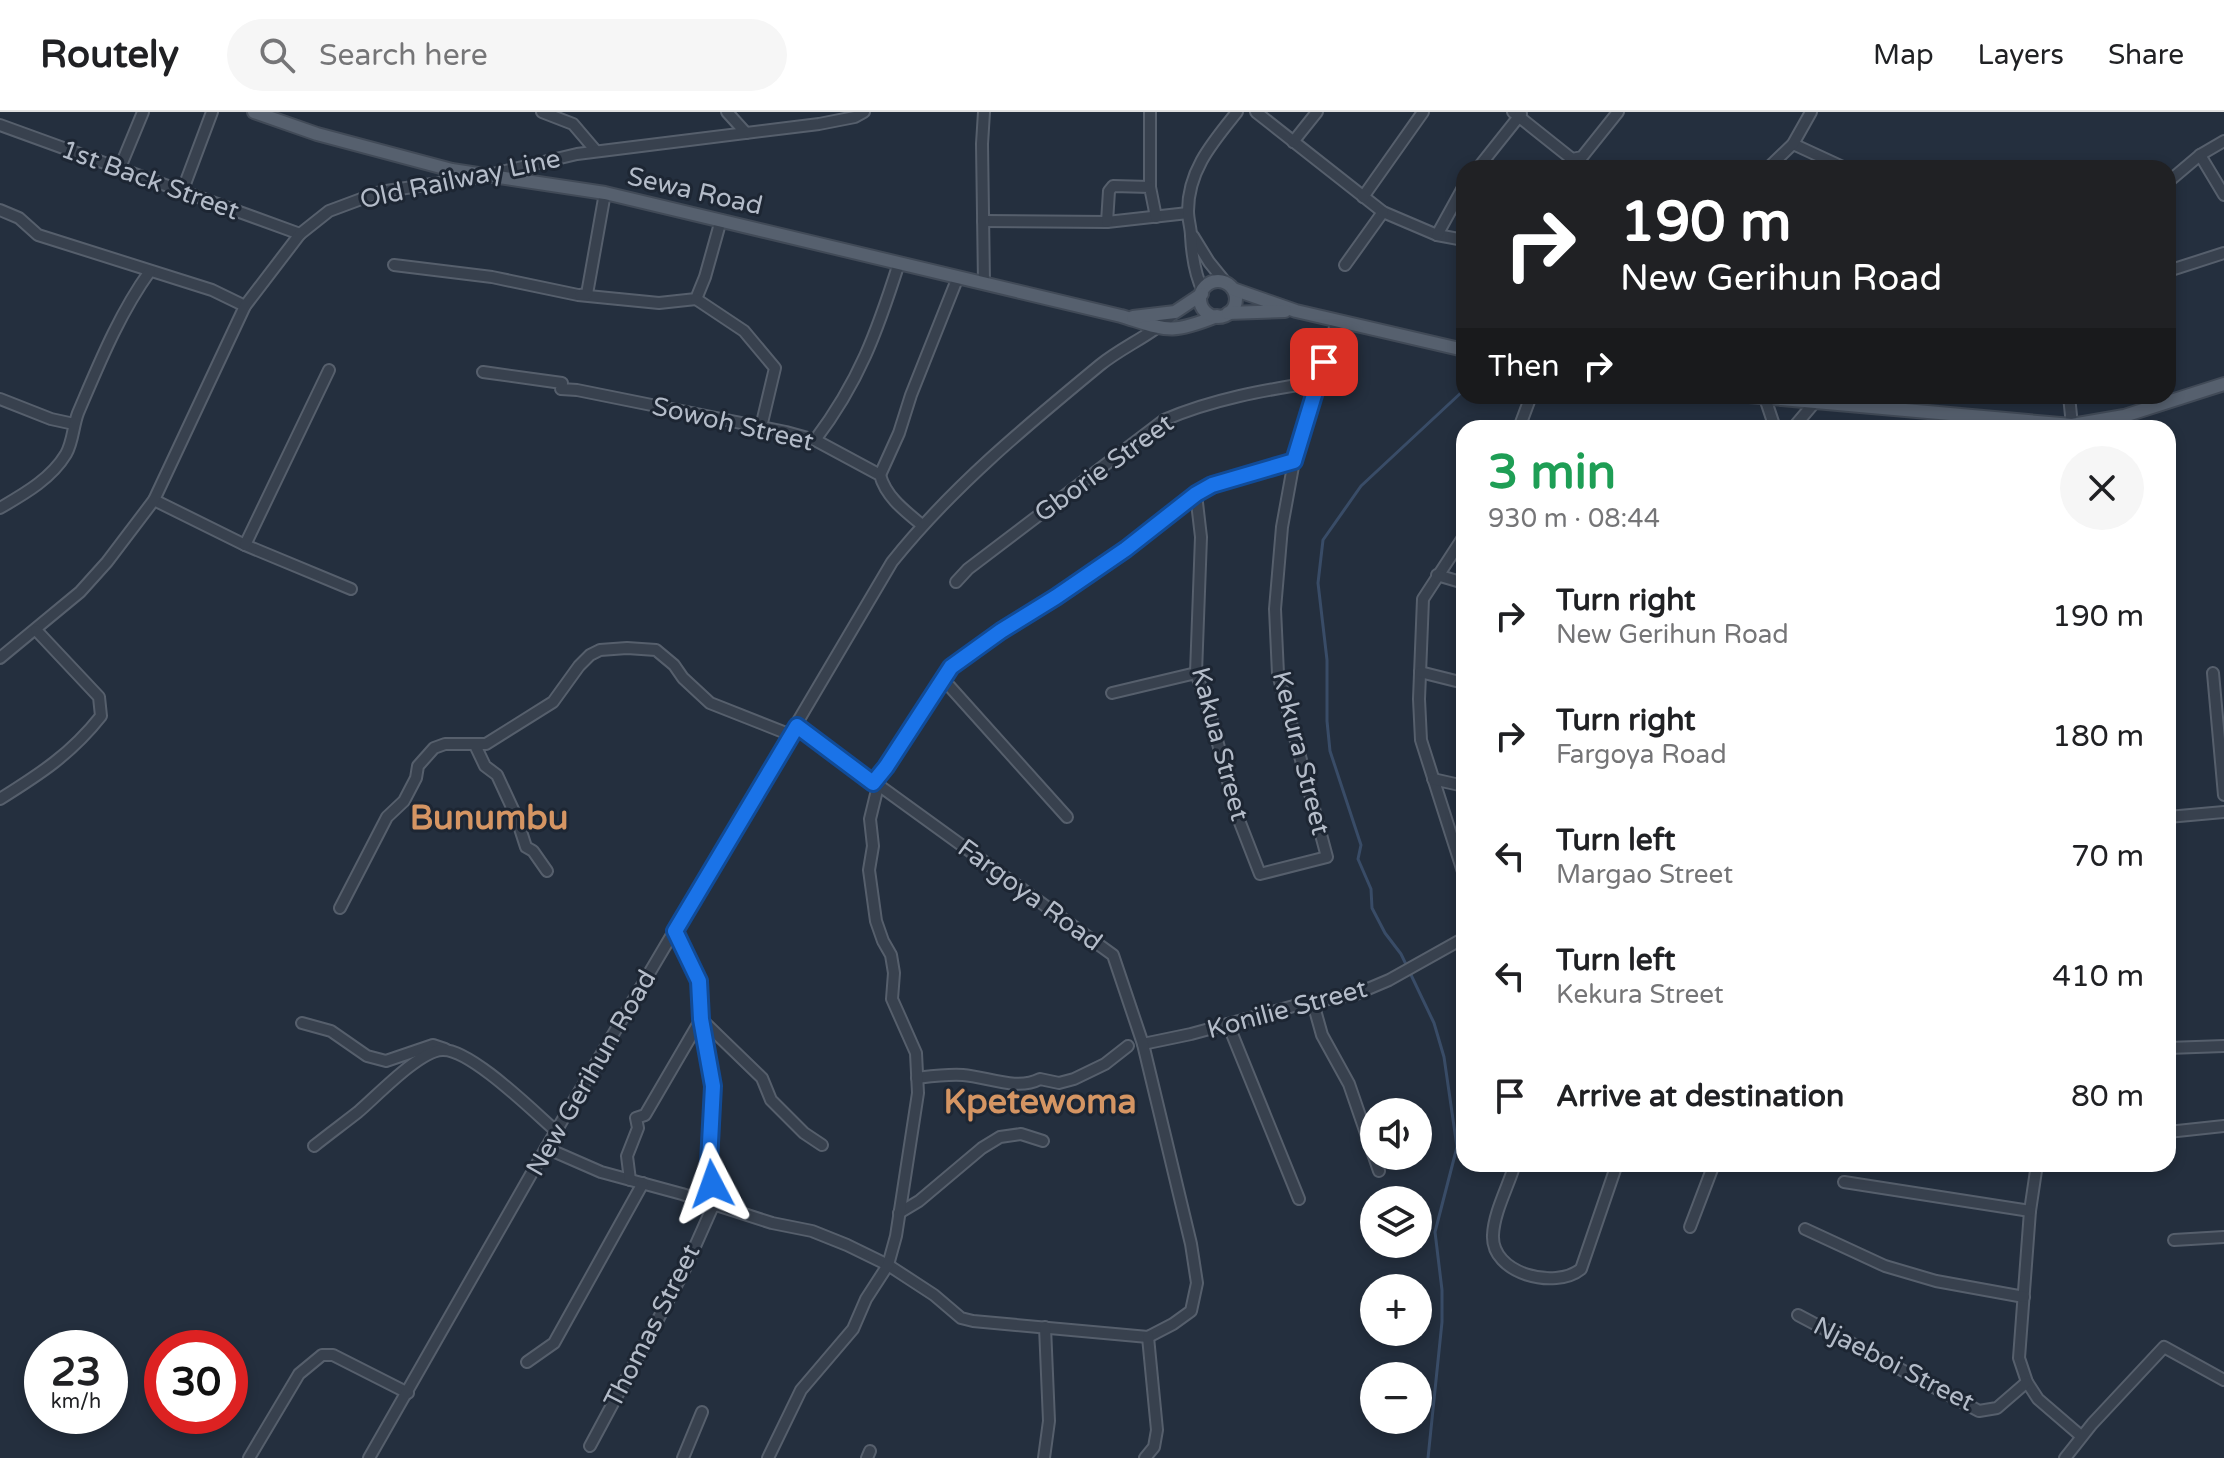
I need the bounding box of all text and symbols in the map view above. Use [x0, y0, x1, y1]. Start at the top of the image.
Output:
search box [227, 19, 787, 91]
text: Routely [40, 32, 179, 78]
icon: search [255, 33, 299, 77]
text: Search here [319, 37, 488, 74]
text: Map [1873, 38, 1934, 72]
text: Layers [1978, 38, 2064, 72]
text: Share [2108, 38, 2184, 72]
street label: 1st Back Street [57, 133, 243, 227]
street label: Old Railway Line [357, 143, 563, 215]
street label: Sewa Road [624, 160, 766, 222]
text: 190 m [1620, 189, 1791, 256]
icon: right [1488, 192, 1592, 296]
text: New Gerihun Road [1620, 257, 1942, 300]
pin [1290, 328, 1358, 396]
icon: arrive [1302, 340, 1346, 384]
icon: right [1576, 344, 1620, 388]
text: Then [1488, 348, 1560, 385]
street label: Sowoh Street [649, 390, 817, 458]
street label: Gborie Street [1028, 407, 1180, 529]
text: 3 min [1488, 444, 1616, 502]
button: close [2060, 446, 2144, 530]
text: 930 m · 08:44 [1488, 503, 1660, 534]
text: Turn right [1556, 582, 1696, 619]
icon: right [1488, 594, 1532, 638]
text: 190 m [2052, 598, 2144, 635]
text: New Gerihun Road [1556, 619, 1789, 650]
street label: Kakua Street [1185, 664, 1255, 824]
street label: Kekura Street [1266, 668, 1336, 838]
text: Turn right [1556, 702, 1696, 739]
icon: right [1488, 714, 1532, 758]
text: 180 m [2052, 718, 2144, 755]
text: Fargoya Road [1556, 739, 1727, 770]
district label: Bunumbu [410, 798, 568, 839]
text: Turn left [1556, 822, 1675, 859]
street label: Fargoya Road [952, 832, 1108, 958]
icon: left [1488, 834, 1532, 878]
text: 70 m [2071, 838, 2144, 875]
text: Margao Street [1556, 859, 1733, 890]
text: Turn left [1556, 942, 1675, 979]
icon: left [1488, 954, 1532, 998]
text: 410 m [2052, 958, 2144, 995]
street label: New Gerihun Road [519, 964, 663, 1182]
street label: Konilie Street [1204, 973, 1370, 1045]
text: Kekura Street [1556, 979, 1724, 1010]
icon: arrive [1488, 1074, 1532, 1118]
text: Arrive at destination [1556, 1078, 1844, 1115]
text: 80 m [2071, 1078, 2144, 1115]
district label: Kpetewoma [944, 1082, 1136, 1123]
map controls [1360, 1098, 1432, 1434]
button: sound [1360, 1098, 1432, 1170]
position arrow [670, 1142, 754, 1226]
button: layers [1360, 1186, 1432, 1258]
street label: Thomas Street [597, 1239, 707, 1413]
button: + [1360, 1274, 1432, 1346]
street label: Njaeboi Street [1808, 1310, 1980, 1418]
speed limit sign: 30 [144, 1330, 248, 1434]
text: 23 [51, 1348, 101, 1396]
button: − [1360, 1362, 1432, 1434]
text: km/h [51, 1390, 101, 1414]

